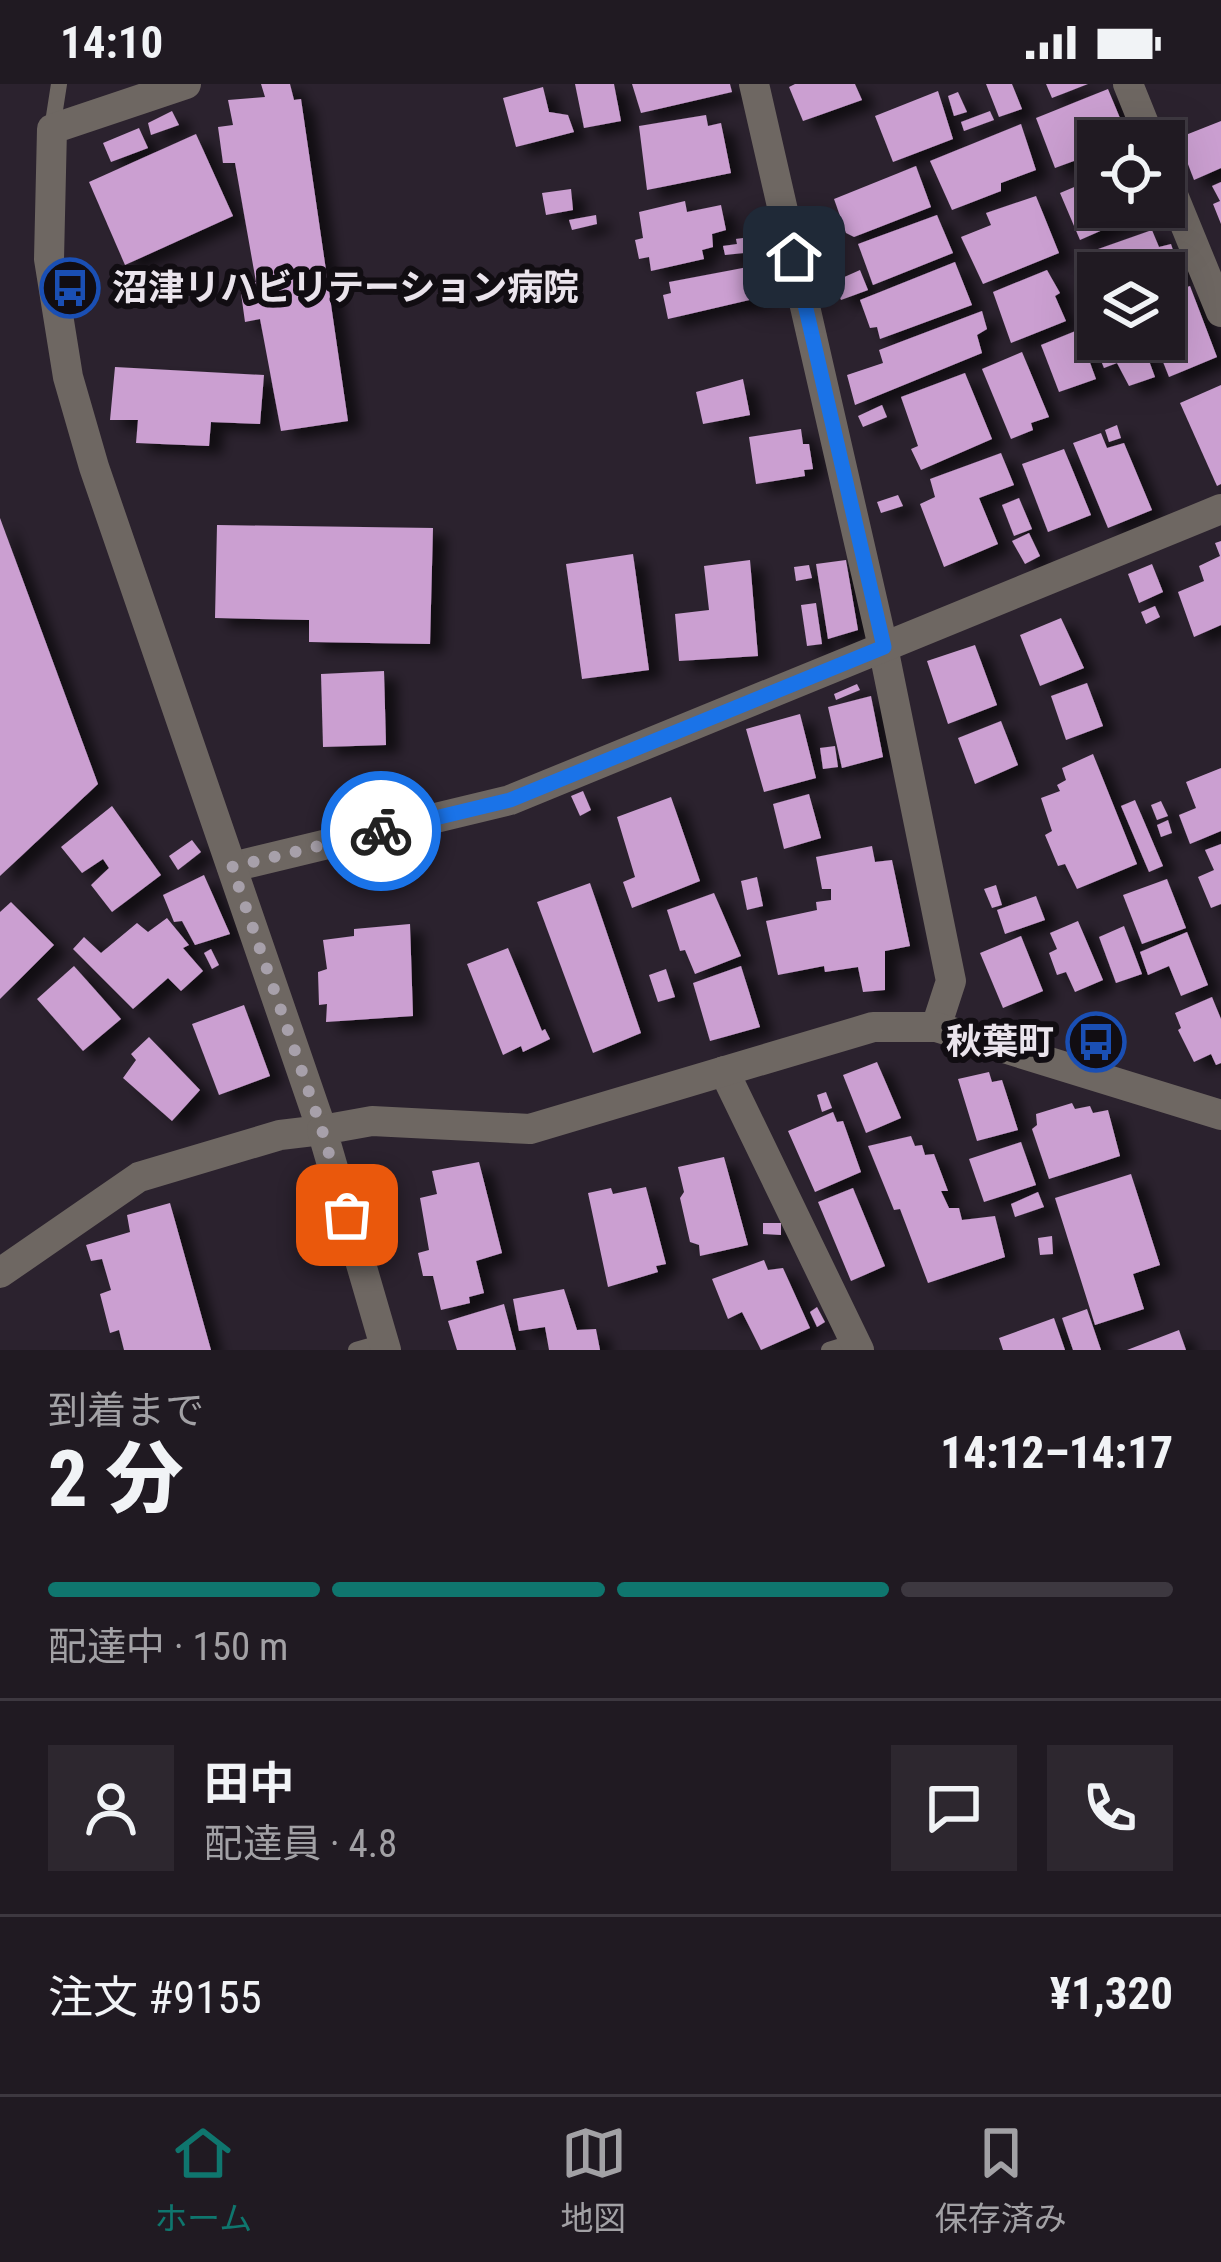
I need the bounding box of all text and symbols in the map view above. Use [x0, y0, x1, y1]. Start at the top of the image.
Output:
text: 14:10 [60, 16, 163, 69]
map controls [1077, 120, 1185, 360]
button: locate [1077, 120, 1185, 228]
pin [743, 206, 845, 308]
icon: home [761, 224, 827, 290]
button: layers [1077, 252, 1185, 360]
bus stop icon: 沼津リハビリテーション病院 [39, 257, 101, 319]
place label: 沼津リハビリテーション病院 [112, 267, 579, 309]
courier [321, 771, 441, 891]
icon: bike [348, 798, 414, 864]
bus stop icon: 秋葉町 [1065, 1011, 1127, 1073]
place label: 秋葉町 [946, 1021, 1054, 1063]
pin [296, 1164, 398, 1266]
icon: bag [314, 1182, 380, 1248]
text: 到着まで [48, 1388, 204, 1434]
text: 14:12–14:17 [940, 1426, 1173, 1479]
text: 2 分 [48, 1434, 184, 1525]
text: 配達中 · 150 m [48, 1624, 288, 1670]
button: person [48, 1745, 174, 1871]
button: chat [891, 1745, 1017, 1871]
button: phone [1047, 1745, 1173, 1871]
text: 田中 [204, 1757, 294, 1810]
text: 配達員 · 4.8 [204, 1821, 397, 1867]
text: ¥1,320 [1050, 1967, 1173, 2020]
text: 注文 #9155 [48, 1971, 262, 2024]
tab: ホーム [154, 2120, 252, 2240]
tab: 地図 [561, 2120, 627, 2240]
tab: 保存済み [935, 2120, 1067, 2240]

